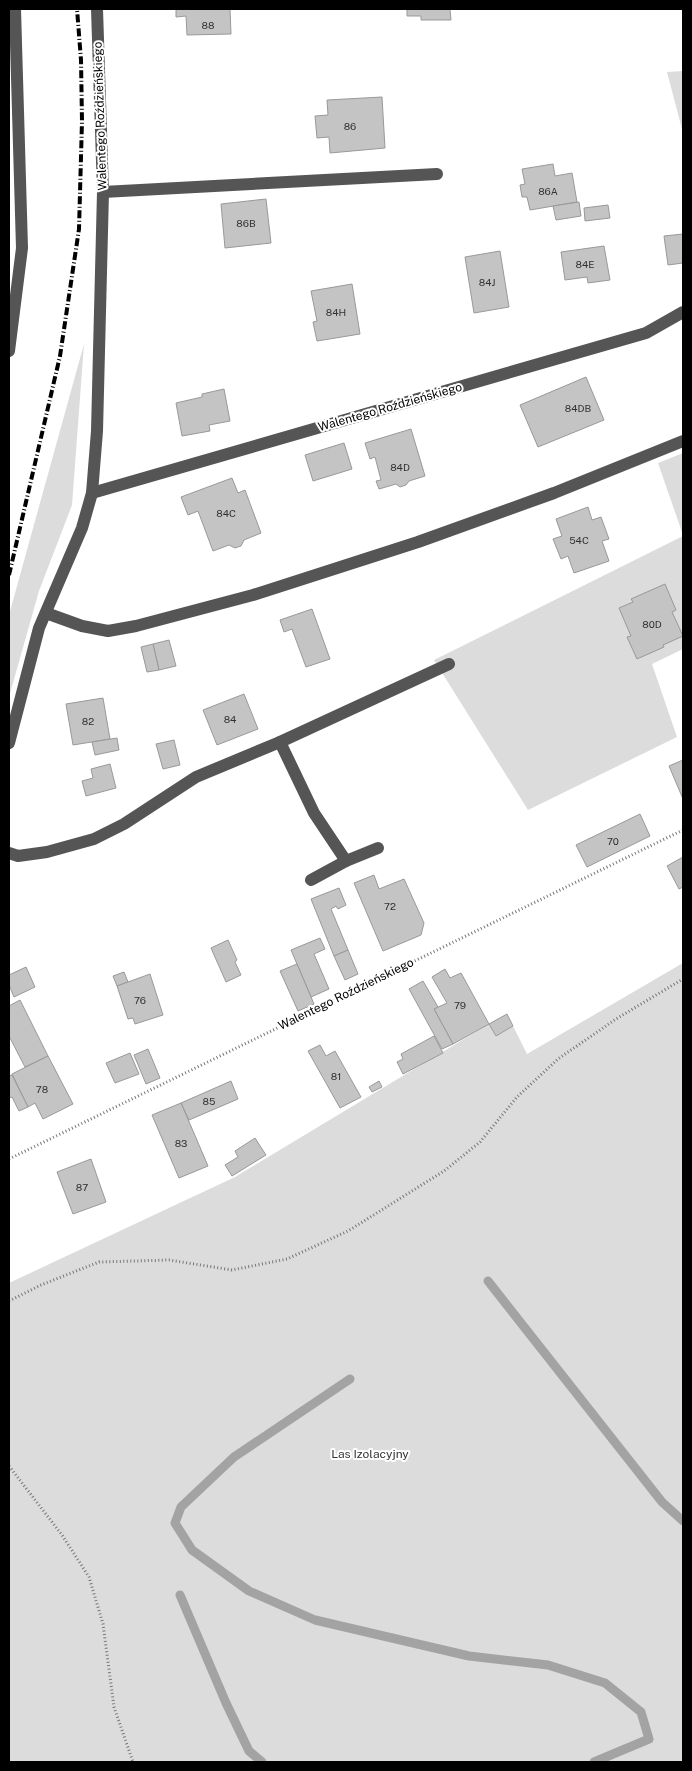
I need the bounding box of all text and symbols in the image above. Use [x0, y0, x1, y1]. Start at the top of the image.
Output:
house number: 88 [202, 19, 214, 31]
street label: Walentego Roździeńskiego [90, 41, 110, 191]
house number: 86 [344, 120, 356, 132]
house number: 86A [538, 185, 558, 197]
house number: 86B [236, 217, 256, 229]
house number: 84E [576, 258, 594, 270]
house number: 84J [479, 276, 495, 288]
house number: 84H [326, 306, 346, 318]
street label: Walentego Roździeńskiego [316, 380, 464, 434]
house number: 84DB [565, 402, 591, 414]
house number: 84D [390, 461, 410, 473]
house number: 84C [216, 507, 236, 519]
house number: 54C [569, 534, 589, 546]
house number: 80D [642, 618, 662, 630]
house number: 84 [224, 713, 236, 725]
house number: 82 [82, 715, 94, 727]
house number: 70 [607, 835, 619, 847]
house number: 72 [384, 900, 396, 912]
street label: Walentego Roździeńskiego [276, 955, 416, 1033]
house number: 76 [134, 994, 146, 1006]
house number: 79 [454, 999, 466, 1011]
house number: 81 [331, 1070, 341, 1082]
house number: 78 [36, 1083, 48, 1095]
house number: 85 [203, 1095, 215, 1107]
house number: 83 [175, 1137, 187, 1149]
house number: 87 [76, 1181, 88, 1193]
park label: Las Izolacyjny [331, 1447, 409, 1461]

